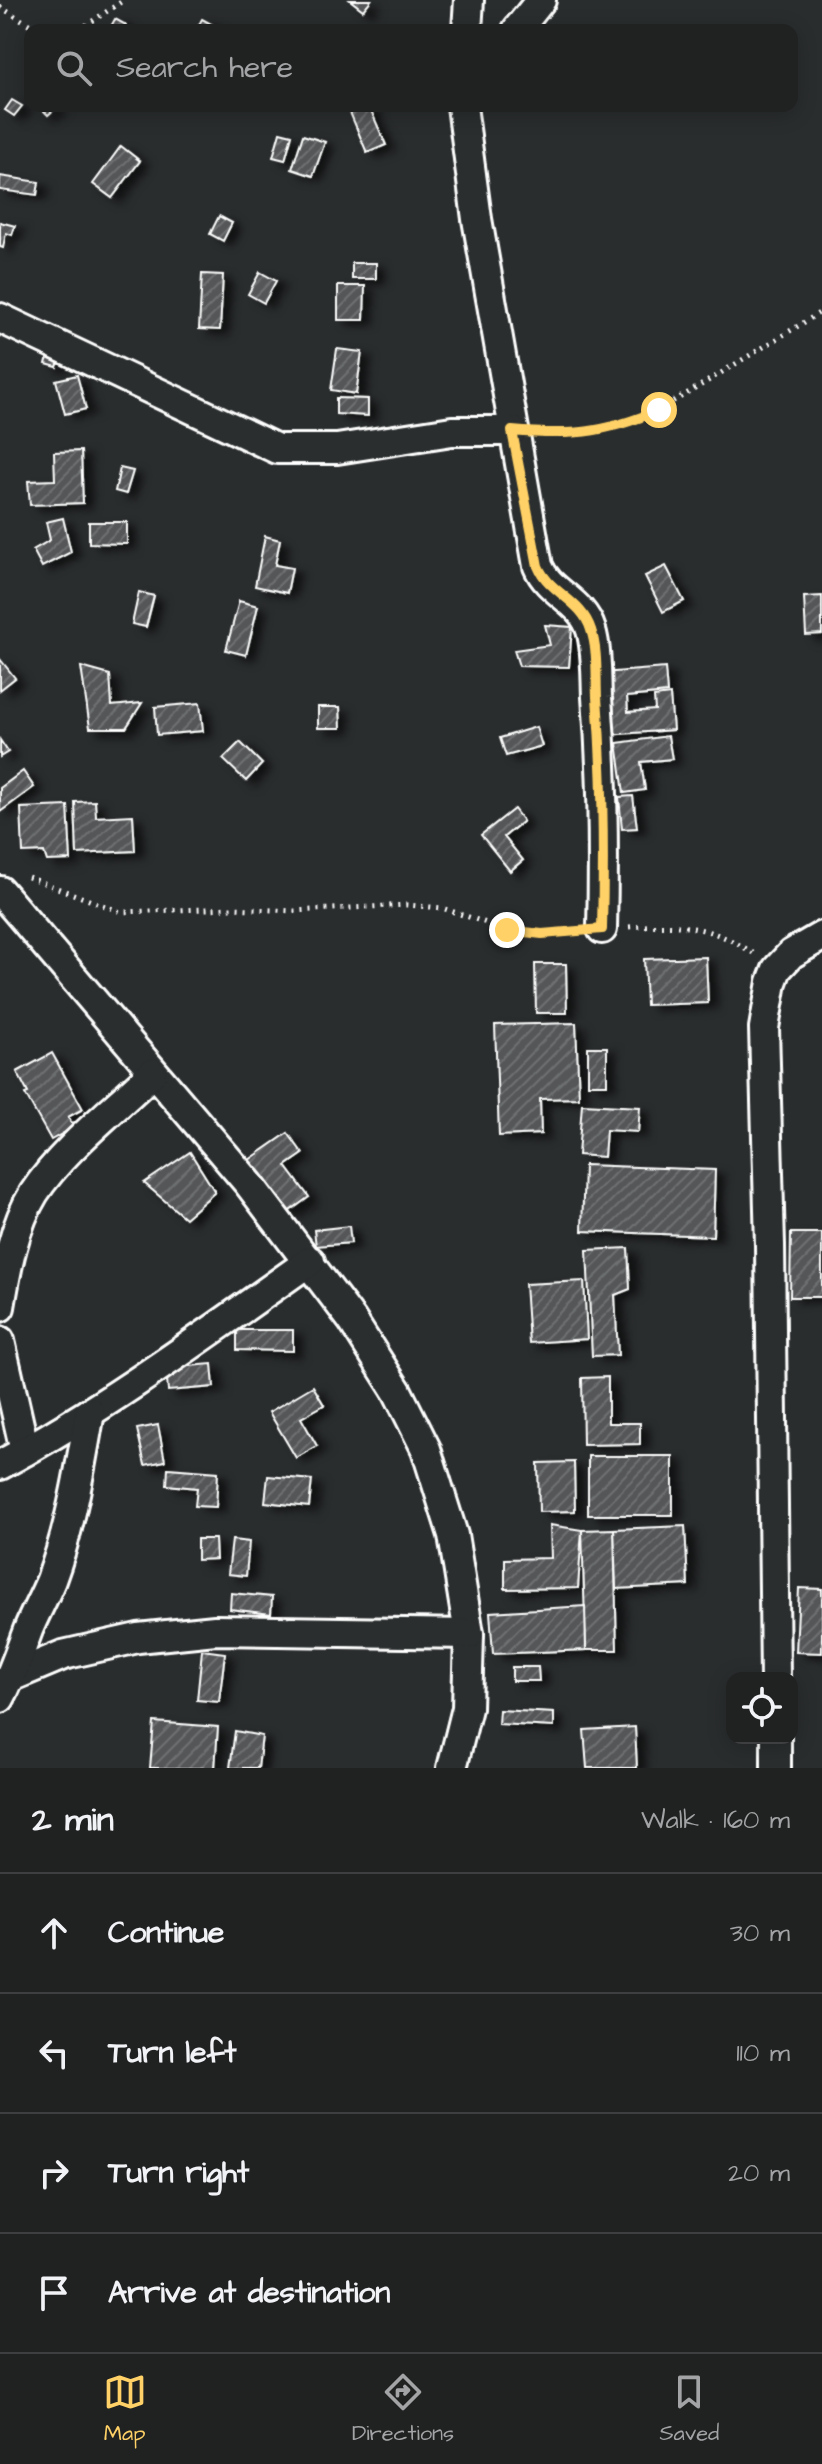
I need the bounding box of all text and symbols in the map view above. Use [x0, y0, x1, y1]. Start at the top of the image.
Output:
search box [24, 24, 798, 112]
icon: search [52, 46, 96, 90]
text: Search here [116, 47, 293, 89]
route start [641, 392, 677, 428]
route end [489, 912, 525, 948]
map controls [726, 1672, 798, 1744]
button: locate [726, 1672, 798, 1744]
text: 2 min [32, 1796, 114, 1844]
text: Walk · 160 m [641, 1802, 790, 1838]
icon: ahead [32, 1911, 76, 1955]
text: Continue [108, 1912, 224, 1954]
text: 30 m [730, 1915, 790, 1951]
icon: left [32, 2031, 76, 2075]
text: Turn left [108, 2032, 236, 2074]
text: 110 m [736, 2035, 790, 2071]
icon: right [32, 2151, 76, 2195]
text: Turn right [108, 2152, 249, 2194]
text: 20 m [728, 2155, 790, 2191]
icon: arrive [32, 2271, 76, 2315]
text: Arrive at destination [108, 2272, 390, 2314]
tab: Map [103, 2370, 147, 2449]
tab: Directions [352, 2370, 454, 2449]
tab: Saved [659, 2370, 719, 2449]

